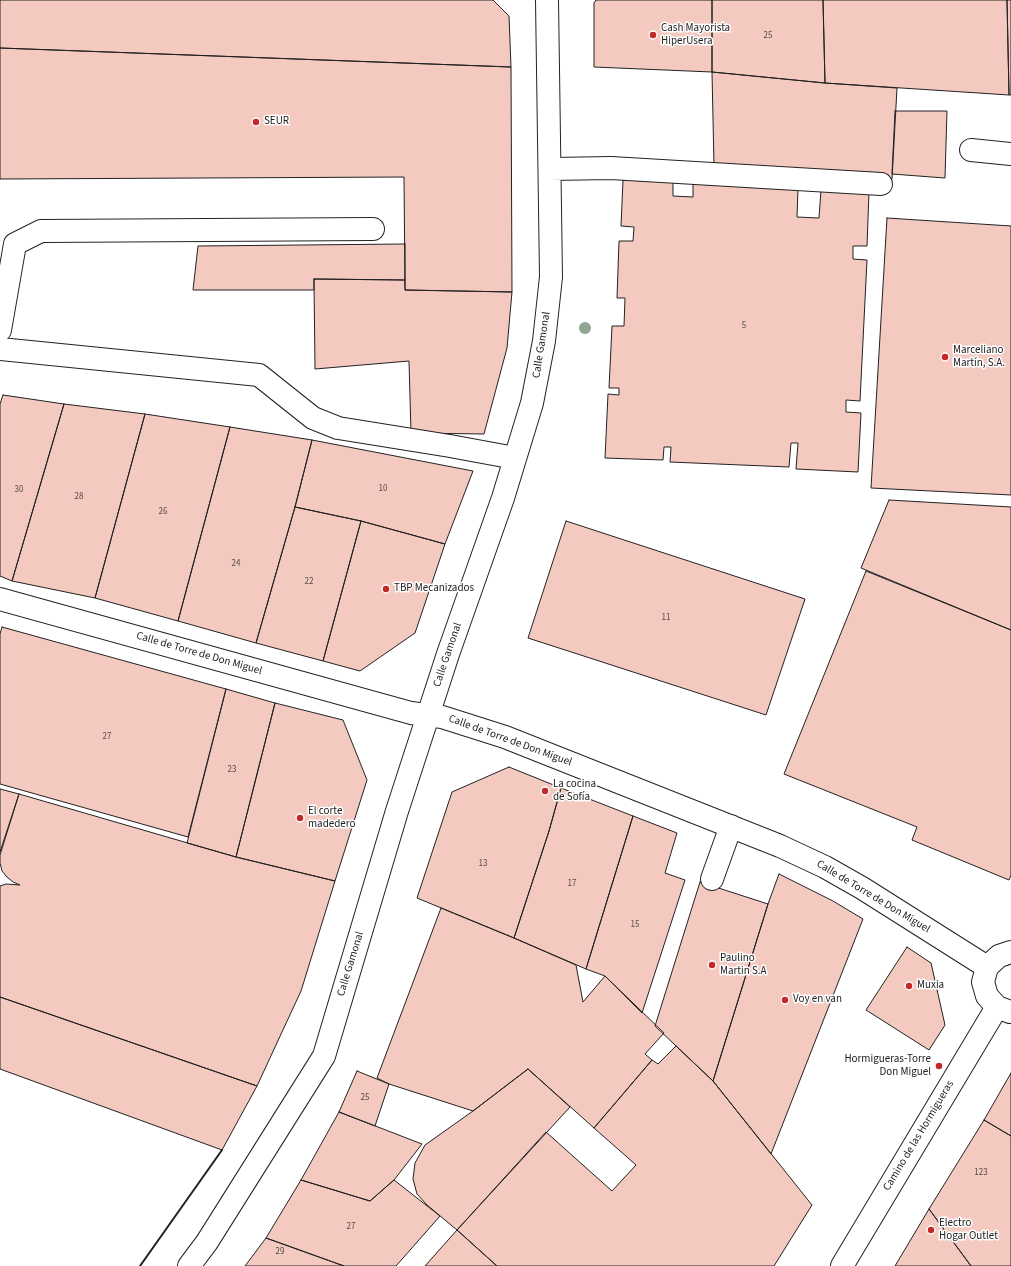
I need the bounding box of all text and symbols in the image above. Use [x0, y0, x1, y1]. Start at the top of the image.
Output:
place label: Cash Mayorista HiperUsera [661, 22, 730, 48]
marker: Cash Mayorista HiperUsera [648, 30, 658, 40]
house number: 25 [764, 31, 772, 41]
place label: SEUR [264, 115, 289, 129]
marker: SEUR [251, 117, 261, 127]
street label: Calle Gamonal [530, 311, 554, 379]
house number: 5 [742, 321, 746, 331]
place label: Marceliano Martín, S.A. [953, 344, 1005, 370]
marker: Marceliano Martín, S.A. [940, 352, 950, 362]
house number: 10 [379, 484, 387, 494]
house number: 30 [15, 485, 23, 495]
house number: 28 [75, 492, 83, 502]
house number: 26 [159, 507, 167, 517]
house number: 24 [232, 559, 240, 569]
house number: 22 [305, 577, 313, 587]
place label: TBP Mecanizados [394, 582, 474, 596]
marker: TBP Mecanizados [381, 584, 391, 594]
house number: 11 [662, 613, 670, 623]
street label: Calle Gamonal [431, 621, 465, 689]
street label: Calle de Torre de Don Miguel [135, 630, 263, 678]
street label: Calle de Torre de Don Miguel [446, 713, 574, 769]
house number: 27 [103, 732, 111, 742]
house number: 23 [228, 765, 236, 775]
place label: La cocina de Sofía [553, 778, 596, 804]
marker: La cocina de Sofía [540, 786, 550, 796]
place label: El corte madedero [308, 805, 355, 831]
marker: El corte madedero [295, 813, 305, 823]
street label: Calle de Torre de Don Miguel [814, 858, 932, 936]
house number: 13 [479, 859, 487, 869]
house number: 17 [568, 879, 576, 889]
house number: 15 [631, 920, 639, 930]
street label: Calle Gamonal [335, 930, 367, 998]
place label: Paulino Martin S.A [720, 952, 767, 978]
marker: Paulino Martin S.A [707, 960, 717, 970]
place label: Muxia [917, 979, 944, 993]
marker: Muxia [904, 981, 914, 991]
place label: Voy en van [793, 993, 842, 1007]
marker: Voy en van [780, 995, 790, 1005]
place label: Hormigueras-Torre Don Miguel [844, 1053, 931, 1079]
marker: Hormigueras-Torre Don Miguel [934, 1061, 944, 1071]
street label: Camino de las Hormigueras [881, 1079, 957, 1193]
house number: 25 [361, 1093, 369, 1103]
house number: 123 [974, 1168, 988, 1178]
place label: Electro Hogar Outlet [939, 1217, 998, 1243]
house number: 27 [347, 1222, 355, 1232]
marker: Electro Hogar Outlet [926, 1225, 936, 1235]
house number: 29 [276, 1247, 284, 1257]

